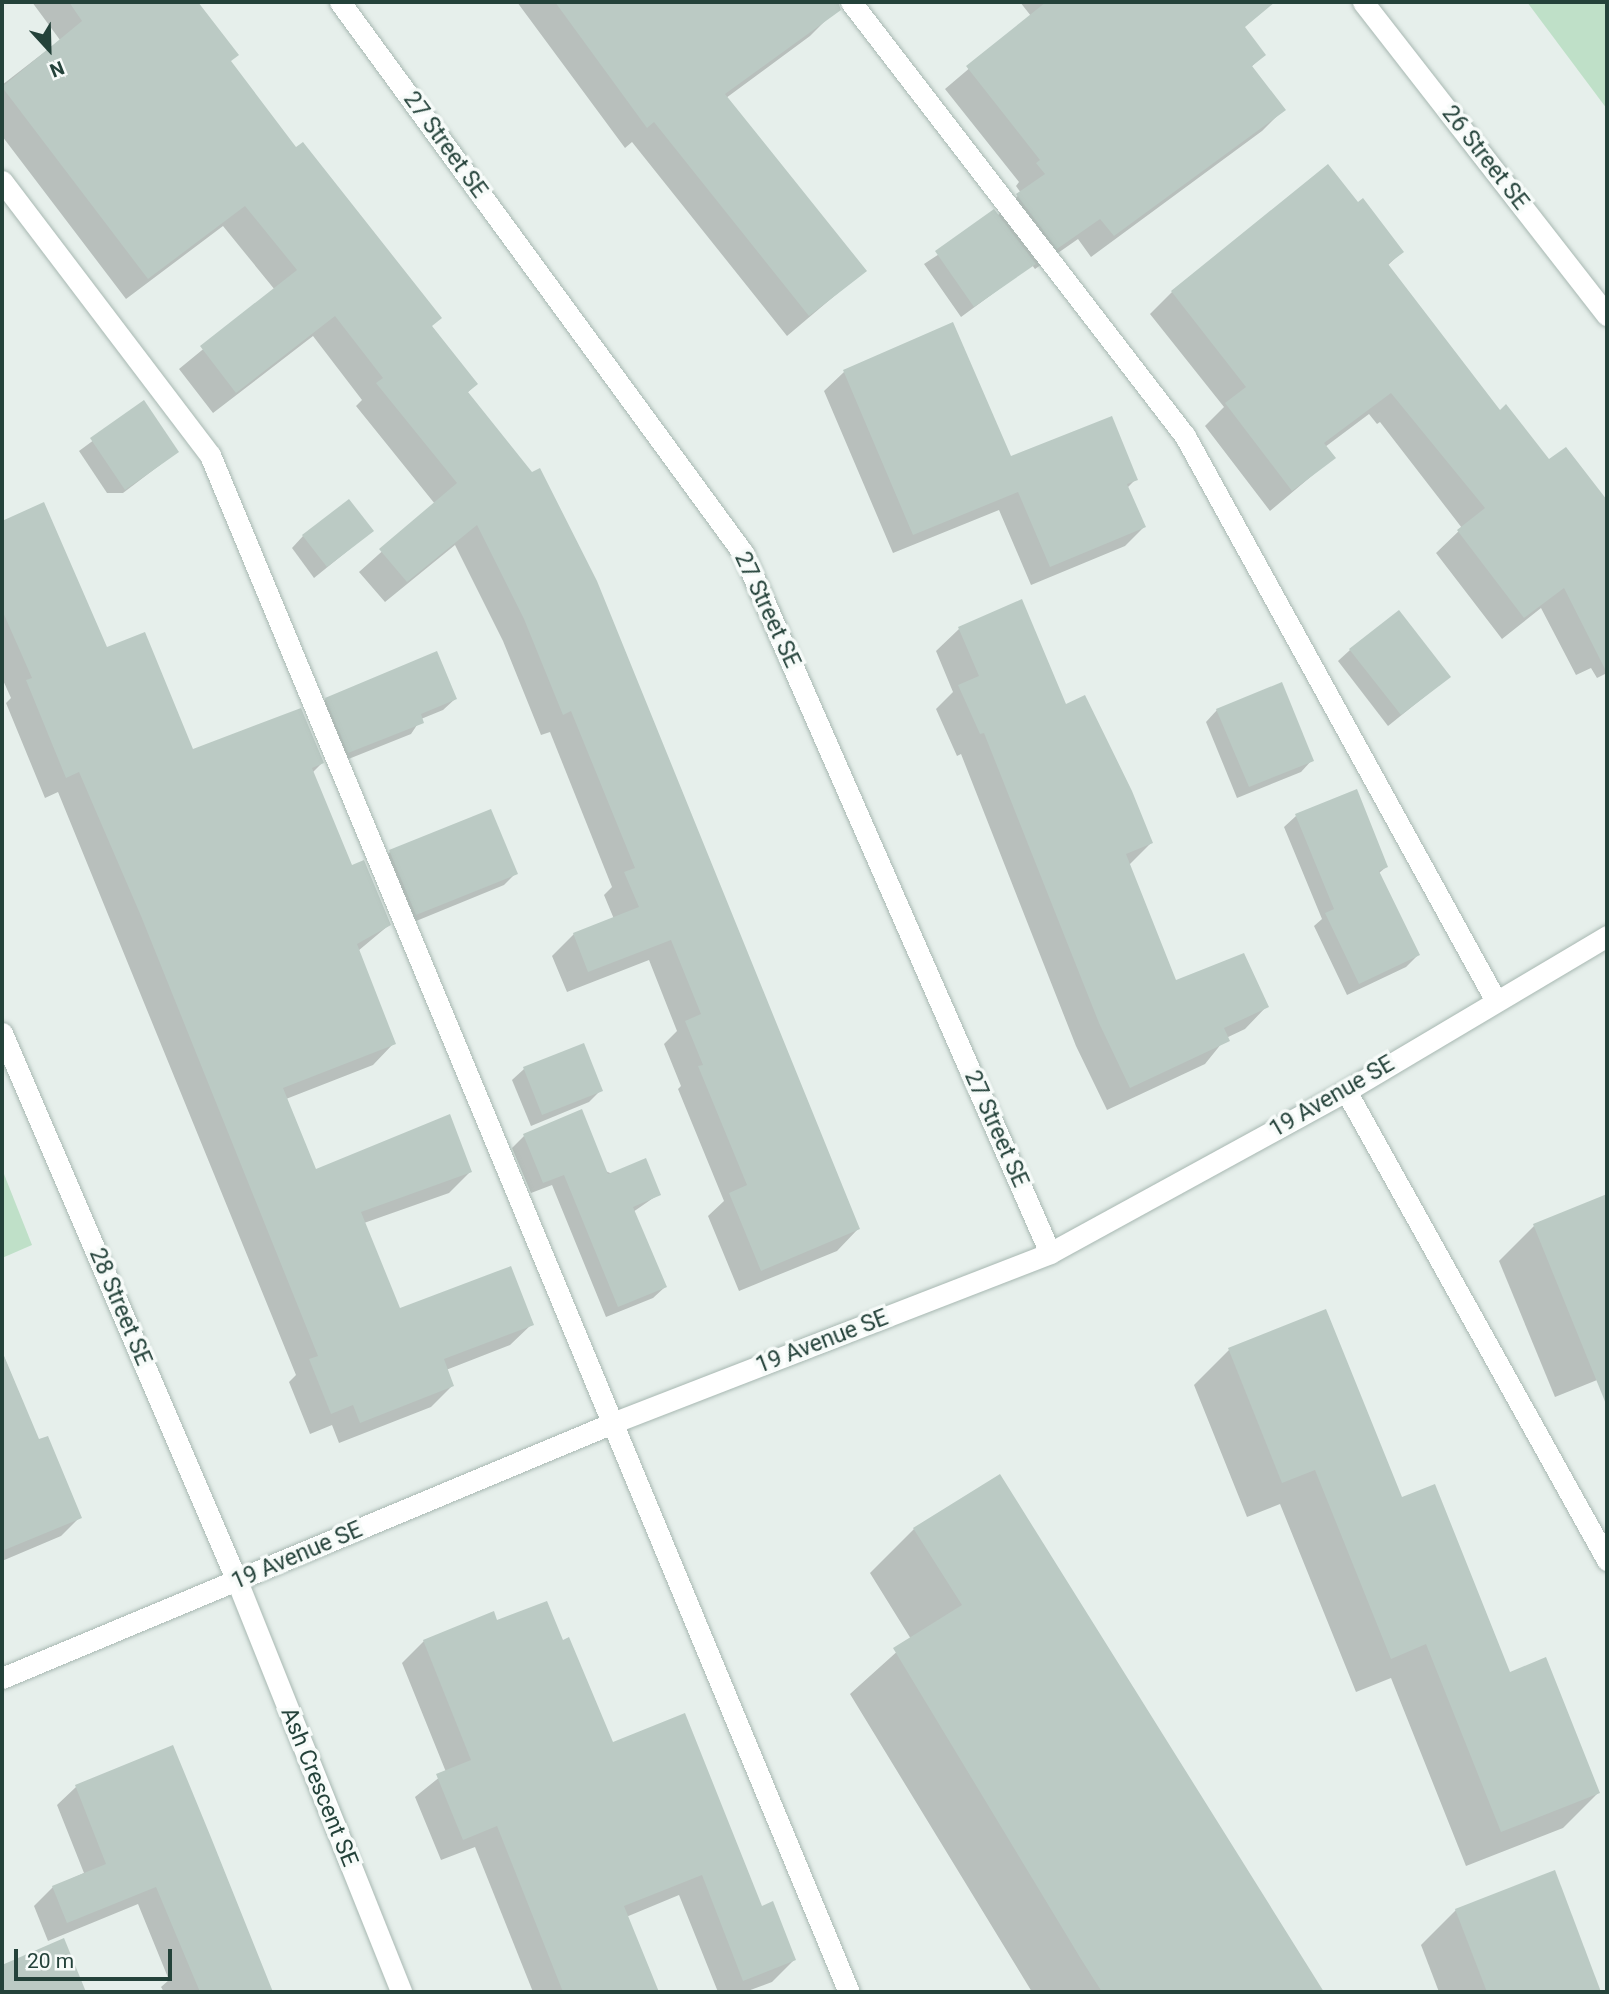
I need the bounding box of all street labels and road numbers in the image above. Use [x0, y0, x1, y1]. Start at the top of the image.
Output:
street label: 27 Street SE [397, 86, 493, 204]
street label: 26 Street SE [1436, 100, 1534, 216]
street label: 27 Street SE [728, 548, 806, 672]
street label: 19 Avenue SE [1265, 1050, 1399, 1144]
street label: 27 Street SE [958, 1066, 1034, 1192]
street label: 28 Street SE [83, 1244, 157, 1370]
street label: 19 Avenue SE [752, 1304, 892, 1380]
street label: 19 Avenue SE [228, 1516, 366, 1596]
street label: Ash Crescent SE [275, 1704, 363, 1870]

